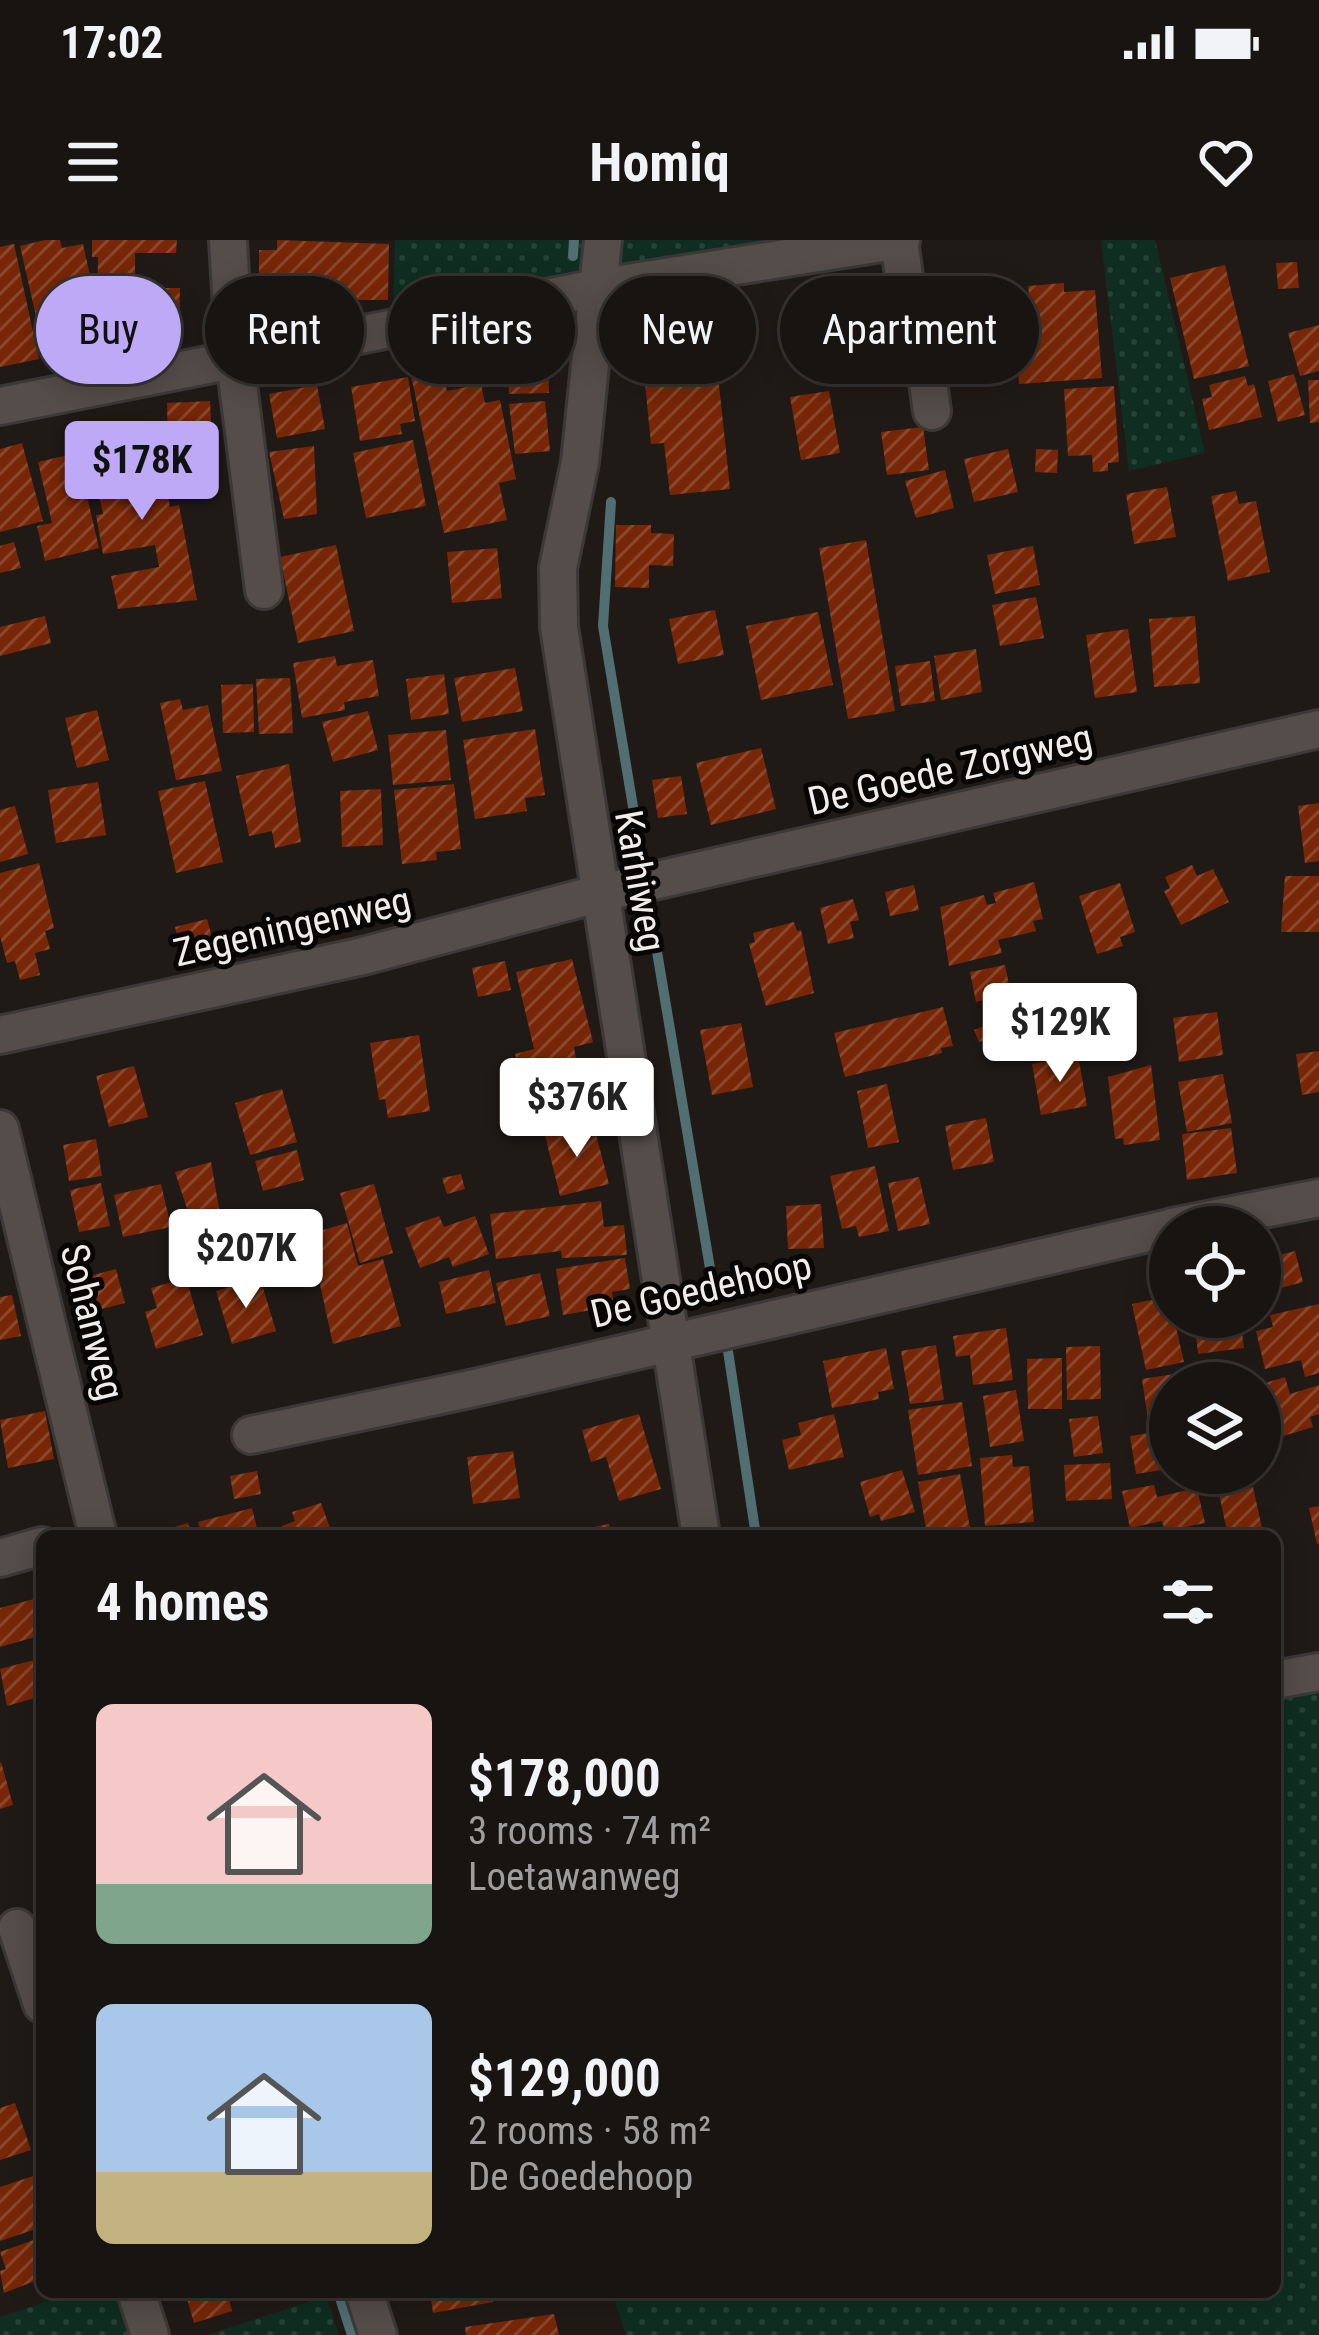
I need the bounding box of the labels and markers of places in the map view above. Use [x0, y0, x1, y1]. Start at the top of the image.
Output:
pin: $178K [58, 421, 226, 523]
pin: $129K [976, 983, 1144, 1085]
pin: $376K [493, 1058, 661, 1160]
pin: $207K [162, 1209, 330, 1311]

